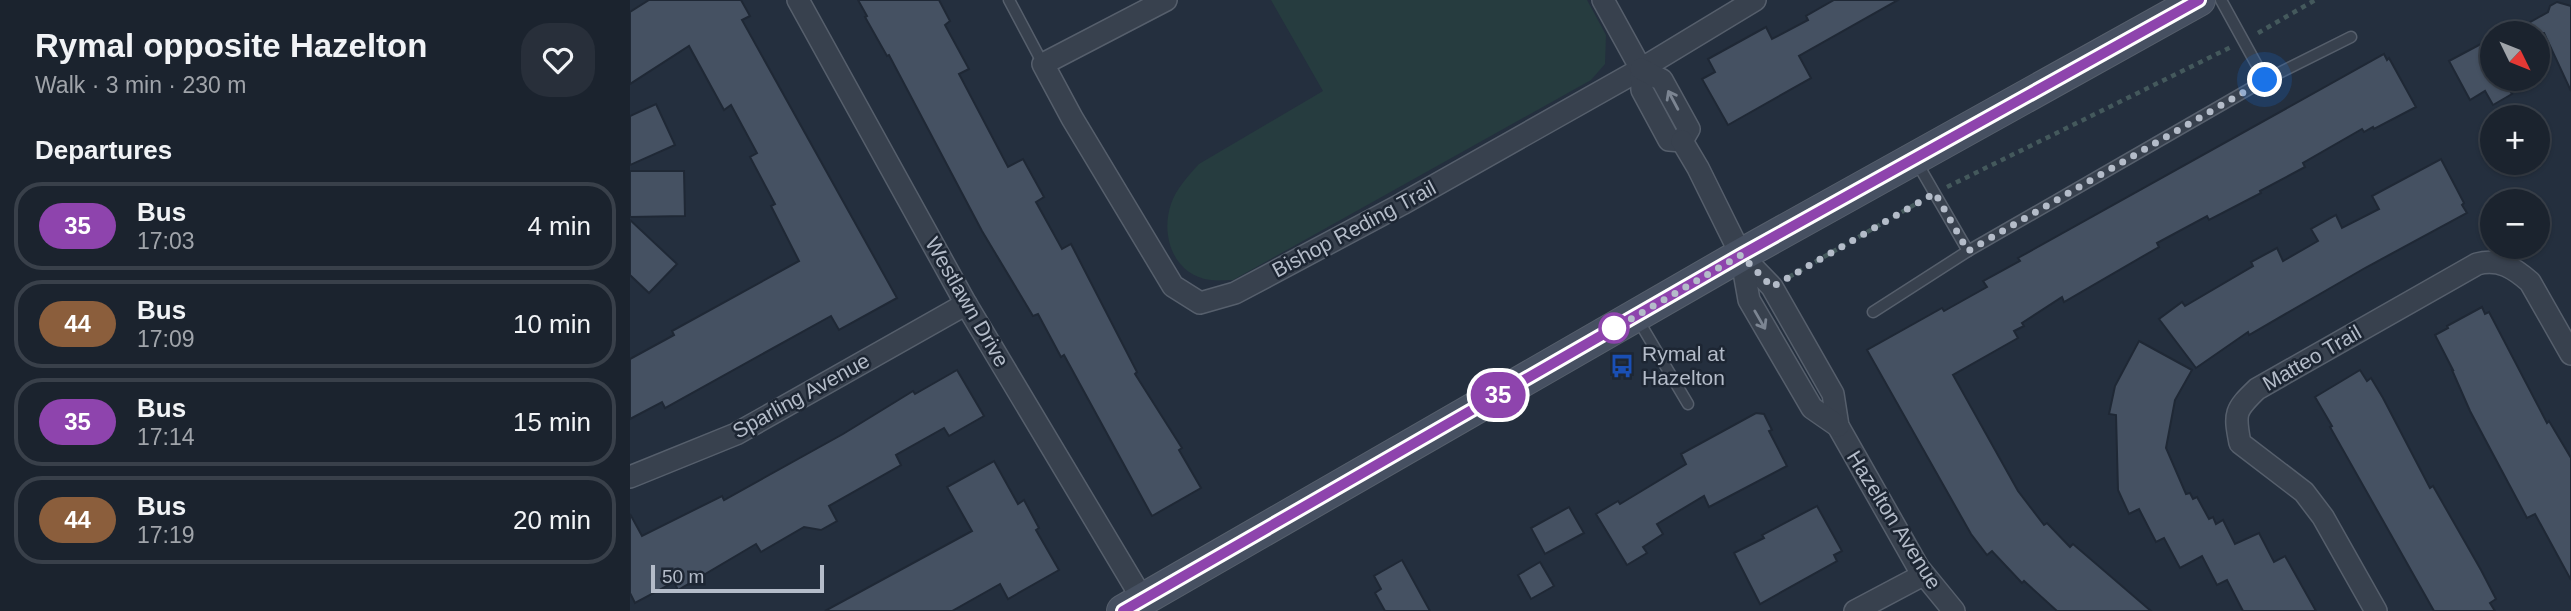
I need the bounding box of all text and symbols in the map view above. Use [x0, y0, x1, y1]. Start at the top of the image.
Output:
north arrow [2480, 21, 2550, 91]
map controls [2480, 21, 2550, 259]
button: heart [521, 23, 595, 97]
text: Rymal opposite Hazelton [35, 27, 427, 64]
your location [2247, 62, 2282, 97]
text: Walk · 3 min · 230 m [35, 72, 246, 98]
one-way arrow [1666, 90, 1679, 111]
button: + [2480, 105, 2550, 175]
text: Departures [35, 135, 172, 165]
street label: Bishop Reding Trail [1268, 176, 1440, 281]
button: − [2480, 189, 2550, 259]
text: Bus [137, 197, 186, 227]
text: 4 min [527, 211, 591, 241]
text: 35 [64, 212, 91, 239]
text: 17:03 [137, 228, 195, 254]
street label: Westlawn Drive [921, 233, 1014, 370]
text: Bus [137, 295, 186, 325]
text: 10 min [513, 309, 591, 339]
one-way arrow [1754, 309, 1768, 329]
text: 44 [64, 310, 91, 337]
unlabelled marker [1599, 313, 1629, 343]
street label: Matteo Trail [2258, 320, 2365, 395]
text: 17:09 [137, 326, 195, 352]
place label: Rymal at Hazelton [1642, 342, 1725, 389]
street label: Sparling Avenue [728, 349, 873, 443]
bus stop icon: Rymal at Hazelton [1608, 352, 1636, 380]
line badge: 35 [1466, 372, 1530, 418]
text: 35 [1485, 381, 1511, 408]
text: Bus [137, 393, 186, 423]
text: 15 min [513, 407, 591, 437]
text: 35 [64, 408, 91, 435]
text: 17:14 [137, 424, 195, 450]
street label: Hazelton Avenue [1843, 446, 1946, 593]
text: Bus [137, 491, 186, 521]
text: 20 min [513, 505, 591, 535]
text: 44 [64, 506, 91, 533]
text: 17:19 [137, 522, 195, 548]
scale bar [651, 562, 824, 594]
text: 50 m [662, 566, 704, 587]

